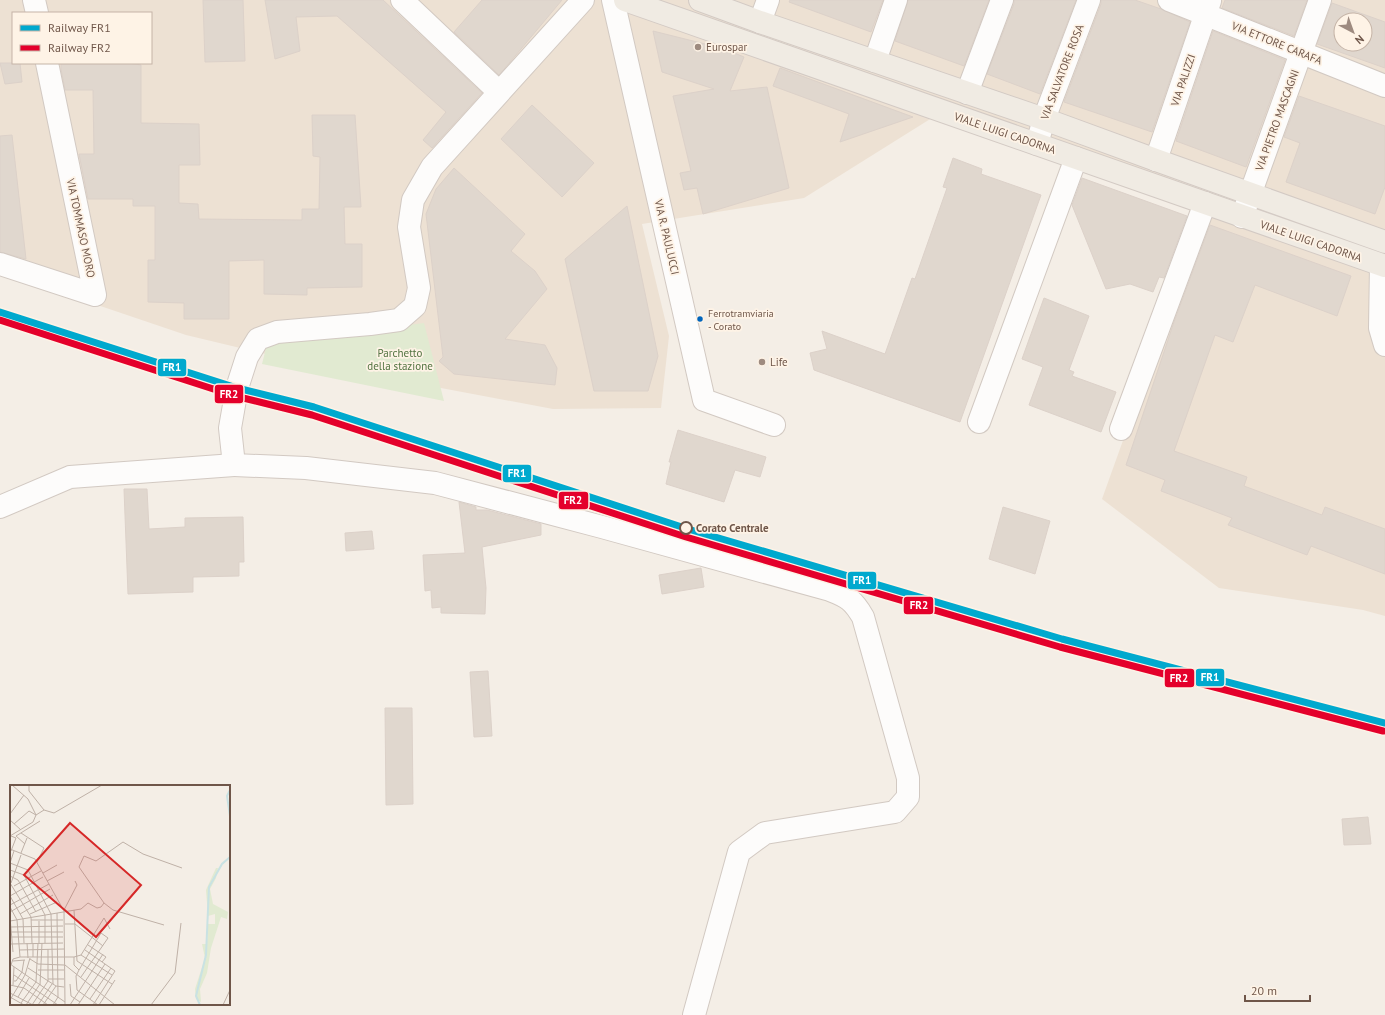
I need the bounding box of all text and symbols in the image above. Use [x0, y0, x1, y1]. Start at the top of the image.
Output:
legend [12, 12, 152, 64]
north arrow [1333, 12, 1373, 52]
street label: VIA ETTORE CARAFA [1229, 18, 1325, 68]
text: Railway FR1 [48, 20, 111, 35]
street label: VIA SALVATORE ROSA [1037, 22, 1087, 123]
text: N [1352, 32, 1367, 47]
text: Railway FR2 [48, 40, 111, 55]
place label: Eurospar [706, 40, 747, 54]
marker: Eurospar [693, 42, 703, 52]
street label: VIA PALIZZI [1167, 52, 1198, 109]
street label: VIA PIETRO MASCAGNI [1252, 67, 1302, 173]
street label: VIALE LUIGI CADORNA [951, 109, 1058, 157]
street label: VIA TOMMASO MORO [63, 176, 98, 279]
street label: VIA R. PAULUCCI [651, 197, 682, 276]
street label: VIALE LUIGI CADORNA [1257, 217, 1364, 265]
place label: Ferrotramviaria - Corato [708, 307, 774, 333]
marker: Ferrotramviaria - Corato [695, 314, 705, 324]
park label: Parchetto della stazione [367, 346, 433, 373]
place label: Life [770, 355, 788, 369]
marker: Life [757, 357, 767, 367]
line badge: FR1 [157, 358, 187, 377]
text: FR1 [163, 360, 181, 374]
line badge: FR2 [214, 384, 244, 404]
text: FR2 [220, 387, 238, 401]
line badge: FR1 [502, 464, 532, 483]
text: FR1 [508, 466, 526, 480]
line badge: FR2 [558, 491, 589, 510]
text: FR2 [564, 493, 582, 507]
marker: Corato Centrale [679, 521, 693, 535]
place label: Corato Centrale [696, 521, 769, 535]
line badge: FR1 [847, 571, 877, 590]
text: FR1 [853, 573, 871, 587]
line badge: FR2 [903, 596, 934, 615]
text: FR2 [910, 598, 928, 612]
line badge: FR2 [1164, 668, 1195, 688]
line badge: FR1 [1195, 668, 1225, 687]
text: FR1 [1201, 670, 1219, 684]
text: FR2 [1170, 671, 1188, 685]
inset map [10, 785, 230, 1005]
scale bar [1245, 977, 1310, 1003]
text: 20 m [1251, 983, 1277, 998]

